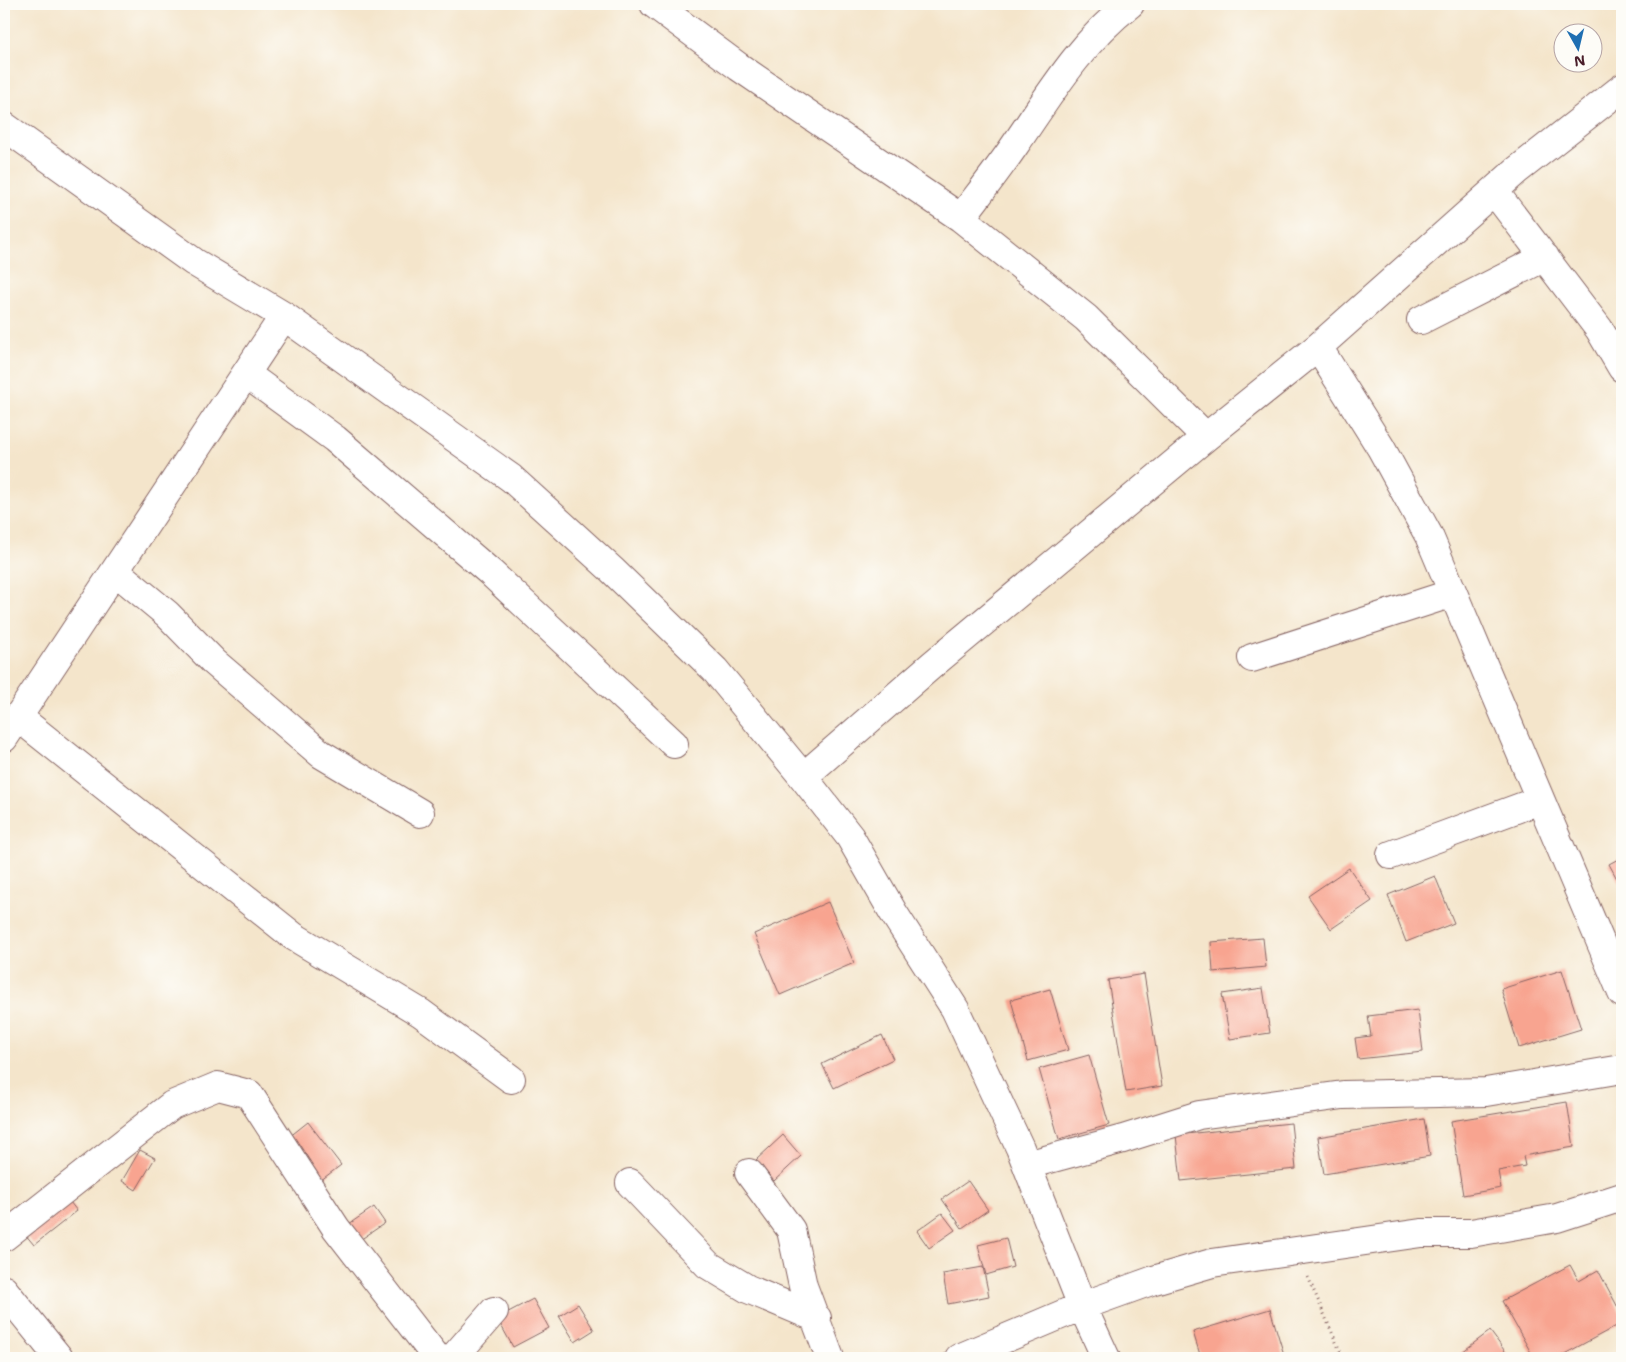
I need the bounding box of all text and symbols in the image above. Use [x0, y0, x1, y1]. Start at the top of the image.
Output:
north arrow [1554, 22, 1604, 72]
text: N [1573, 51, 1587, 71]

